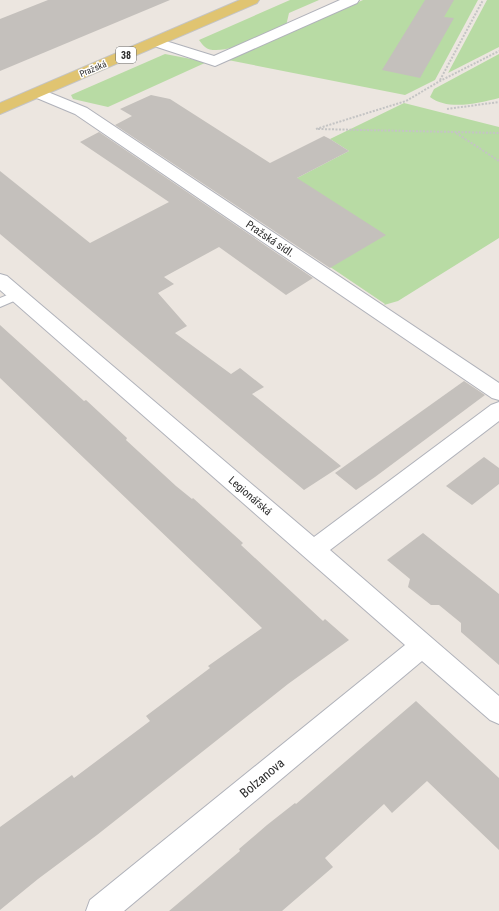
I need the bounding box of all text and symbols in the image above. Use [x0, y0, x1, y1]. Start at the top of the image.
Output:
road number: 38 [116, 47, 136, 63]
street label: Pražská [78, 59, 108, 79]
street label: Pražská sídl. [243, 218, 297, 260]
street label: Legionářská [226, 474, 274, 518]
street label: Bolzanova [237, 755, 287, 801]

